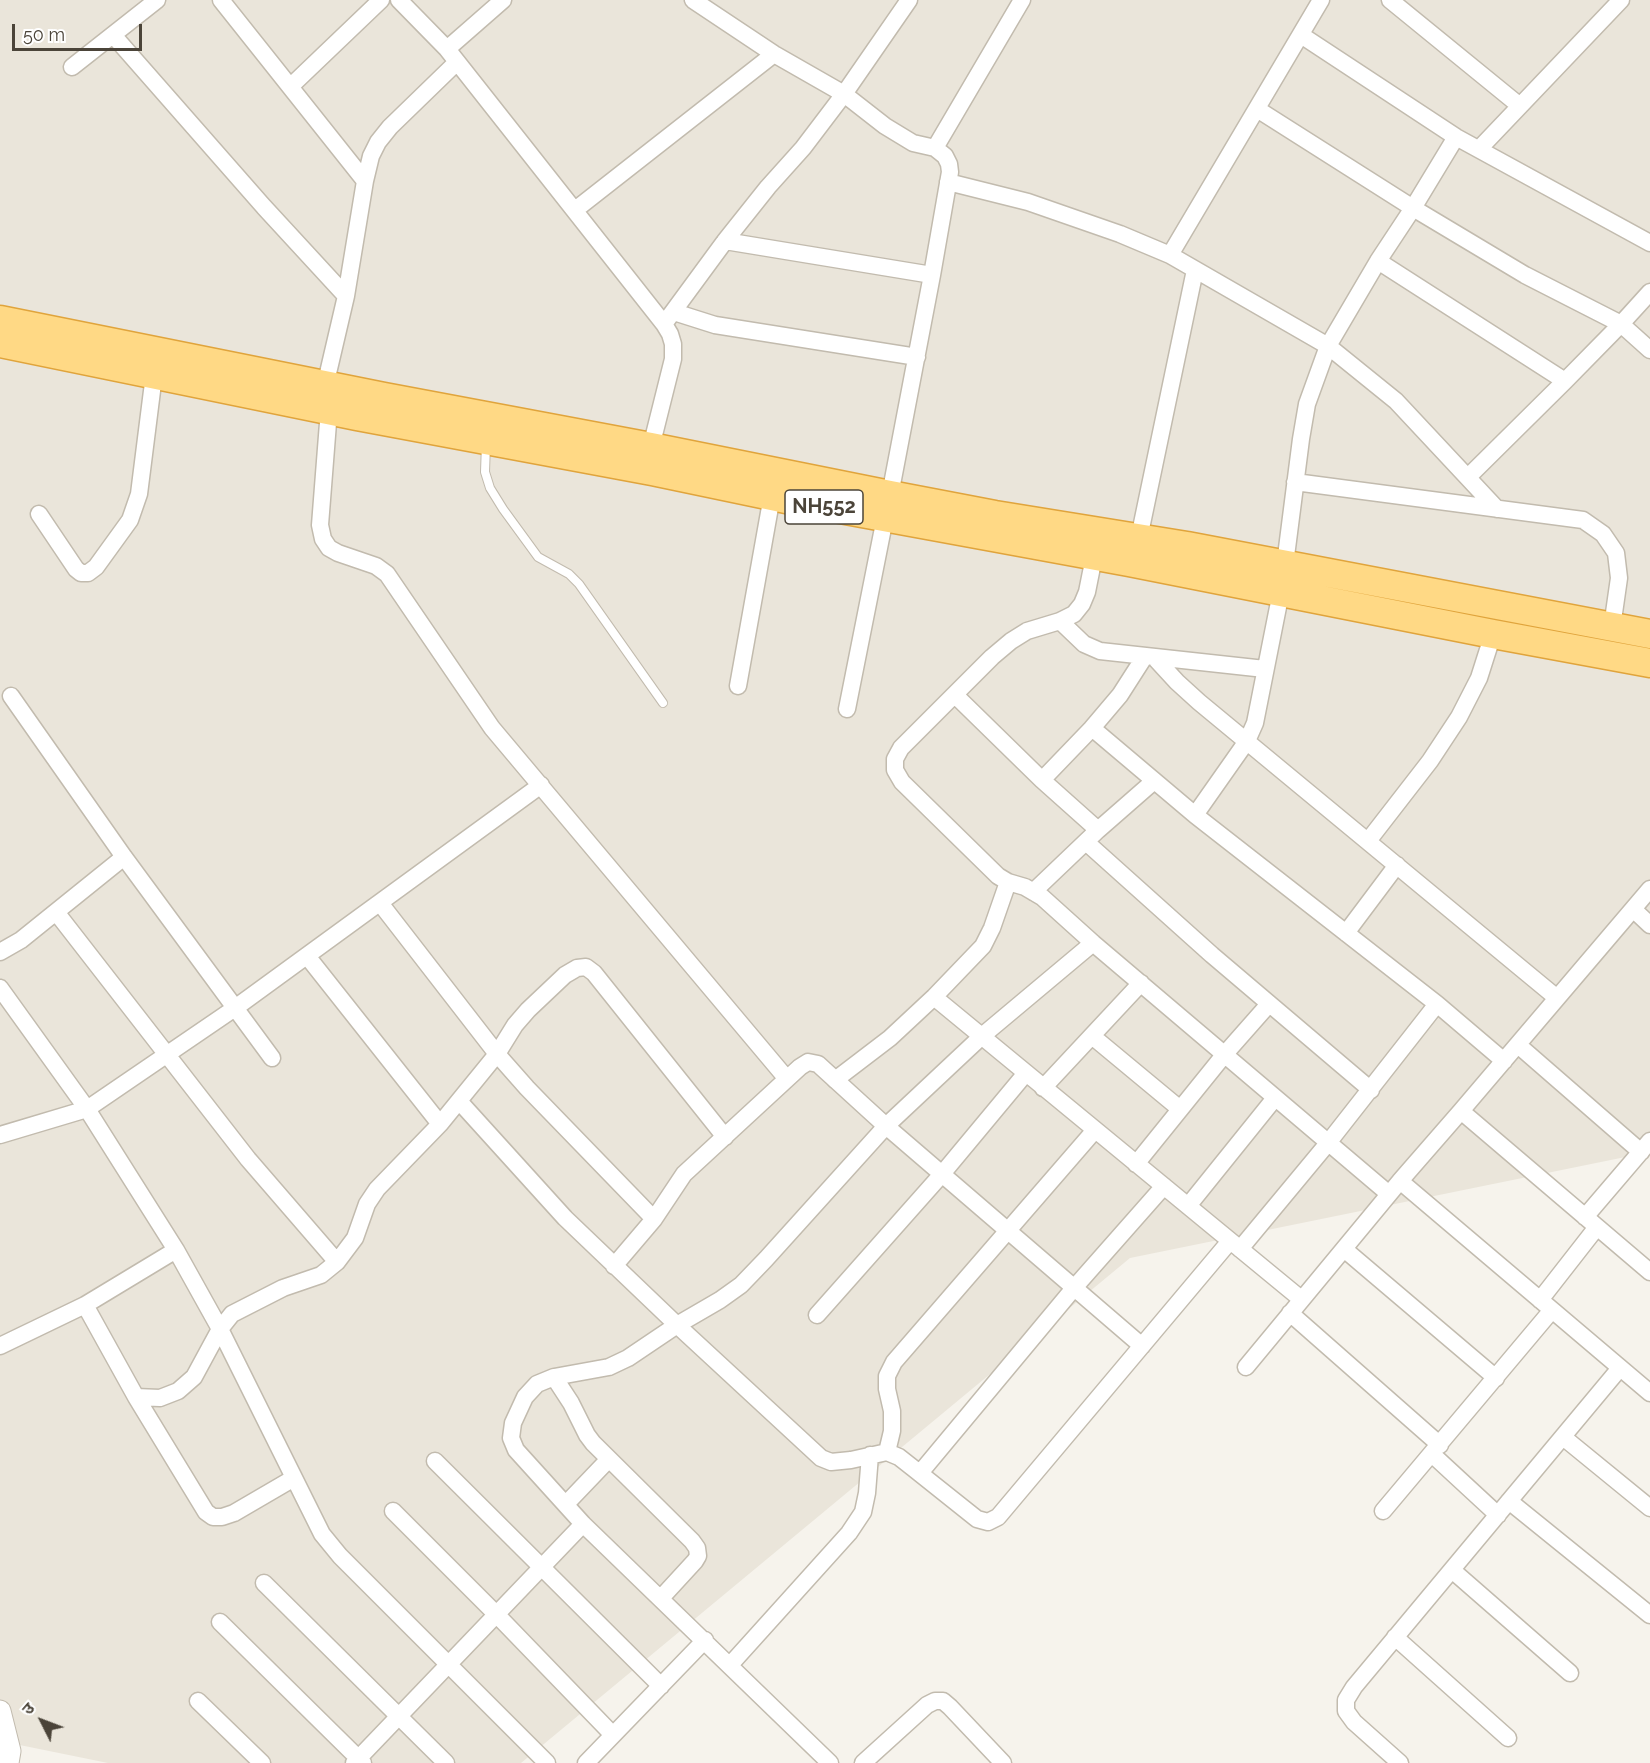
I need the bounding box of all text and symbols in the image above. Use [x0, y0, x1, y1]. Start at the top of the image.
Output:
scale bar [15, 12, 146, 50]
text: 50 m [23, 24, 65, 45]
road number: NH552 [785, 490, 863, 524]
north arrow [12, 1691, 72, 1751]
text: उ [18, 1699, 38, 1718]

